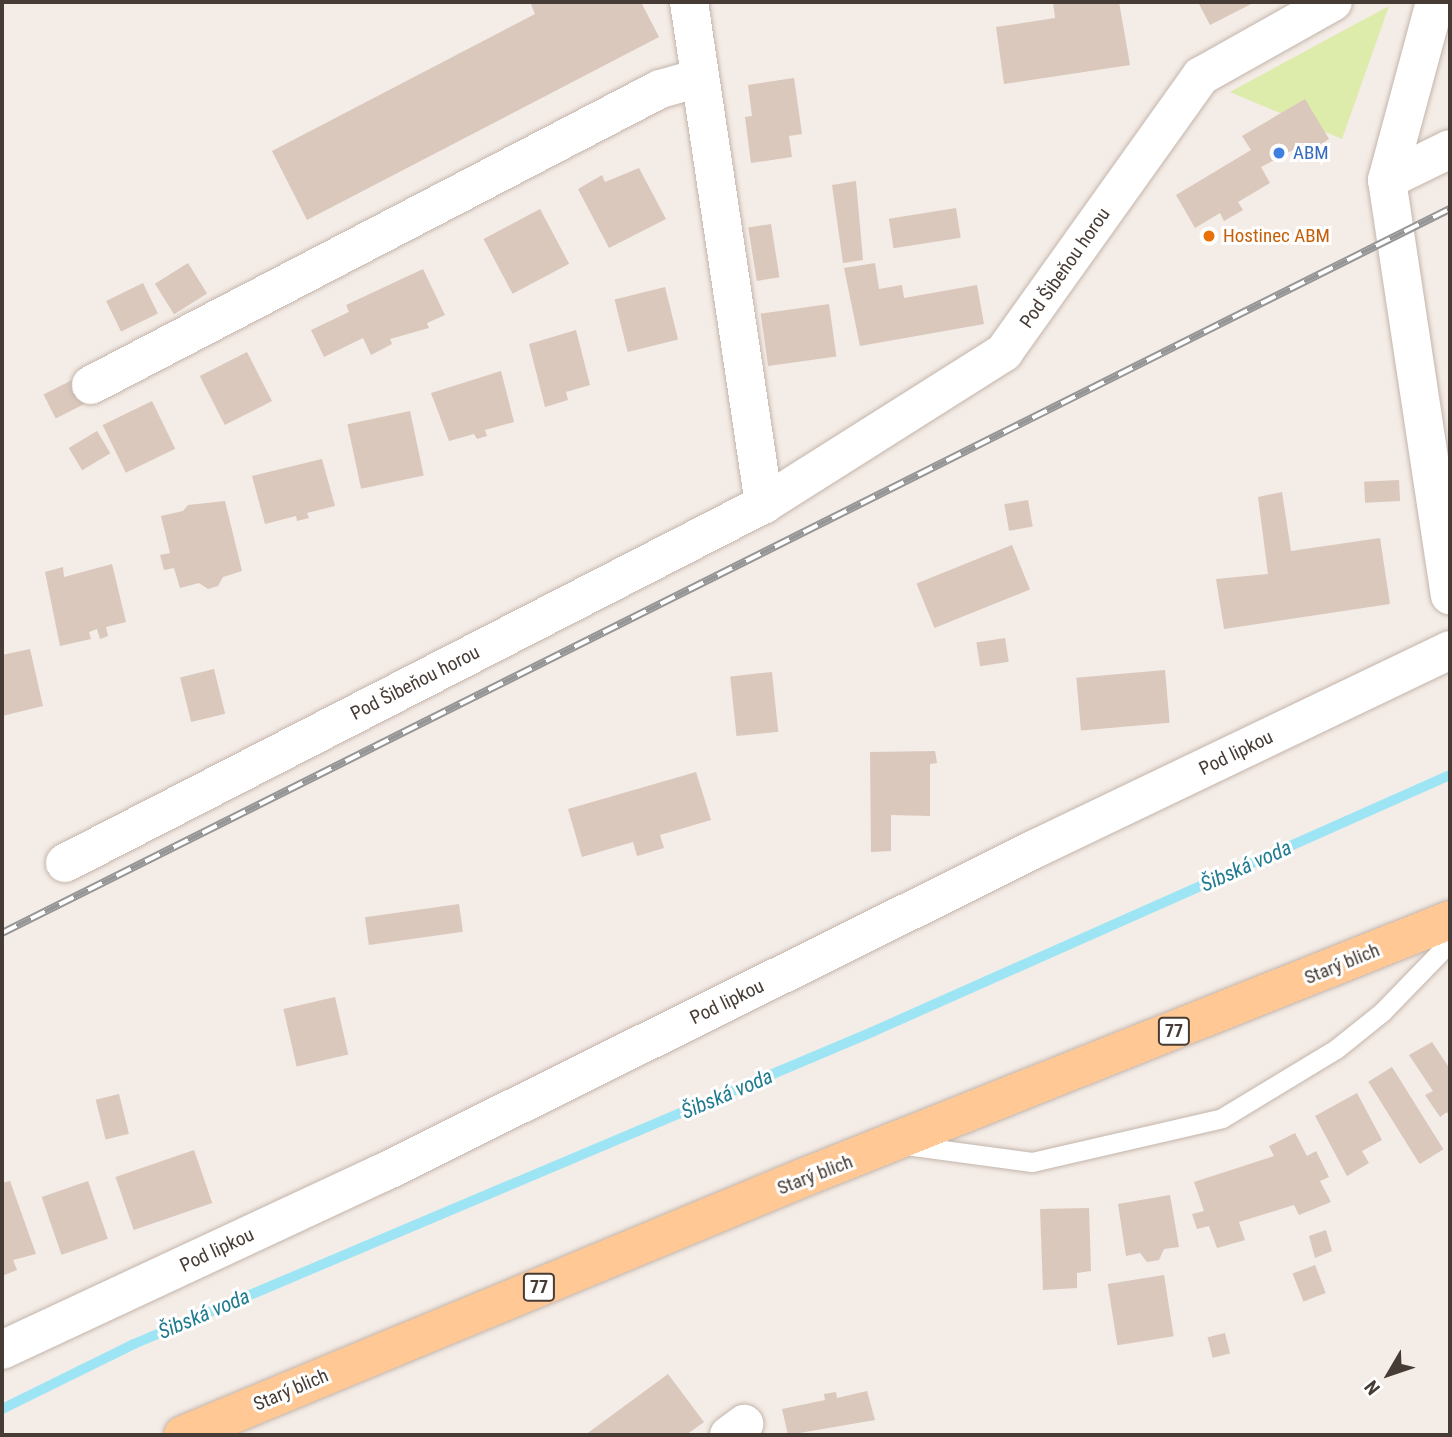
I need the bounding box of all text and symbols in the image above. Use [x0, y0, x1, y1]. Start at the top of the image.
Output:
place label: ABM [1293, 142, 1329, 164]
marker: ABM [1271, 145, 1287, 161]
street label: Pod Šibeňou horou [1015, 203, 1115, 333]
place label: Hostinec ABM [1223, 225, 1330, 247]
marker: Hostinec ABM [1201, 228, 1217, 244]
street label: Pod Šibeňou horou [347, 641, 483, 725]
street label: Pod lipkou [1195, 725, 1277, 781]
water label: Šibská voda [1197, 835, 1295, 897]
street label: Starý blich [1301, 939, 1383, 989]
street label: Pod lipkou [686, 974, 768, 1030]
road number: 77 [1156, 1016, 1192, 1046]
water label: Šibská voda [677, 1063, 777, 1125]
street label: Starý blich [774, 1150, 856, 1200]
street label: Pod lipkou [176, 1223, 258, 1277]
road number: 77 [522, 1272, 556, 1302]
water label: Šibská voda [154, 1283, 254, 1345]
north arrow [1354, 1339, 1424, 1409]
street label: Starý blich [250, 1364, 332, 1416]
text: N [1360, 1376, 1385, 1399]

